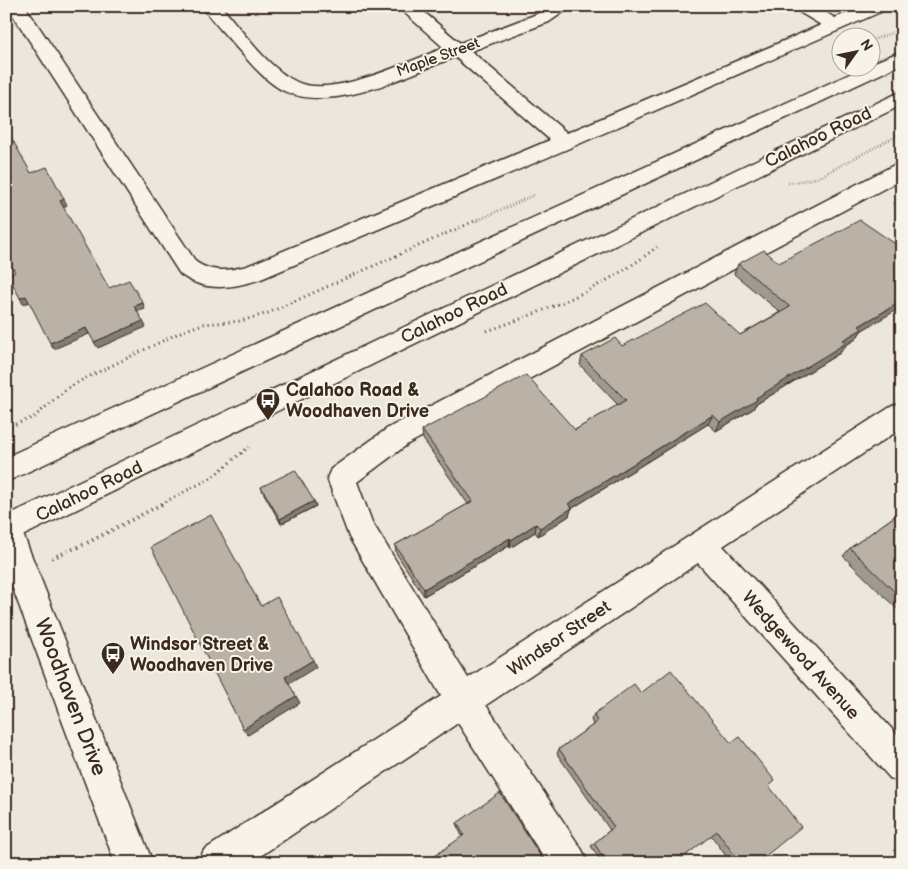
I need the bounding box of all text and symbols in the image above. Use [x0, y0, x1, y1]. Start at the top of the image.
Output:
north arrow [830, 28, 880, 78]
street label: Maple Street [394, 33, 483, 81]
text: N [856, 36, 876, 54]
street label: Calahoo Road [762, 103, 875, 172]
street label: Calahoo Road [398, 279, 511, 348]
place label: Calahoo Road & Woodhaven Drive [286, 380, 429, 422]
bus stop icon: Calahoo Road & Woodhaven Drive [255, 387, 281, 421]
street label: Calahoo Road [33, 457, 146, 526]
street label: Wedgewood Avenue [737, 587, 864, 724]
street label: Windsor Street [504, 596, 615, 681]
street label: Woodhaven Drive [29, 615, 112, 779]
place label: Windsor Street & Woodhaven Drive [130, 634, 273, 676]
bus stop icon: Windsor Street & Woodhaven Drive [100, 641, 126, 675]

